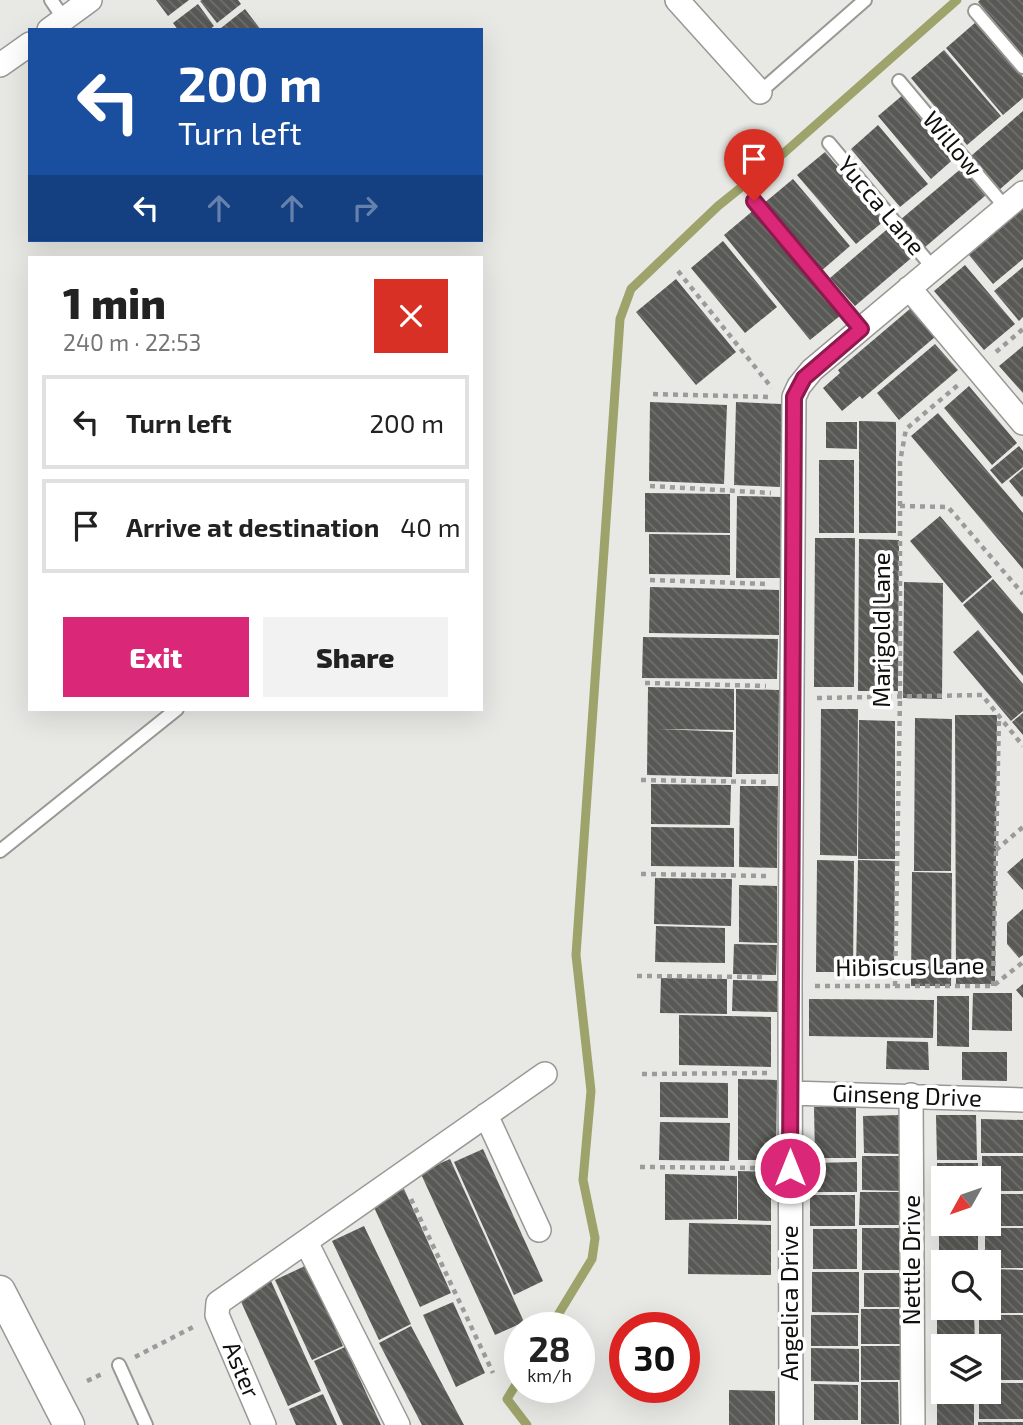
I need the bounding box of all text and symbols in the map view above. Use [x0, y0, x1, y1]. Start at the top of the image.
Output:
text: 200 m [178, 53, 322, 112]
icon: left [63, 56, 154, 147]
street label: Willow [918, 104, 989, 182]
text: Turn left [178, 113, 302, 151]
pin [724, 129, 784, 201]
icon: arrive [735, 140, 773, 178]
street label: Yucca Lane [832, 150, 932, 260]
icon: left [127, 189, 165, 227]
icon: ahead [200, 189, 238, 227]
icon: ahead [273, 189, 311, 227]
icon: right [346, 189, 384, 227]
text: 1 min [63, 277, 166, 327]
button: close [374, 279, 448, 353]
text: 240 m · 22:53 [63, 328, 201, 356]
icon: left [67, 403, 105, 441]
text: Turn left [126, 407, 232, 438]
text: 200 m [369, 407, 444, 438]
icon: arrive [67, 507, 105, 545]
text: Arrive at destination [126, 511, 379, 542]
text: 40 m [400, 511, 461, 542]
street label: Marigold Lane [866, 552, 895, 708]
button: Exit [63, 617, 249, 697]
button: Share [263, 617, 448, 697]
street label: Hibiscus Lane [835, 950, 985, 981]
street label: Ginseng Drive [832, 1077, 982, 1112]
position arrow [753, 1131, 827, 1205]
north arrow [931, 1166, 1001, 1236]
map controls [931, 1166, 1001, 1404]
street label: Nettle Drive [896, 1195, 925, 1325]
street label: Angelica Drive [774, 1225, 803, 1381]
button: search [931, 1250, 1001, 1320]
speed limit sign: 30 [609, 1312, 700, 1403]
text: 28 [528, 1327, 571, 1369]
button: layers [931, 1334, 1001, 1404]
street label: Aster [218, 1337, 267, 1402]
text: km/h [527, 1364, 572, 1386]

